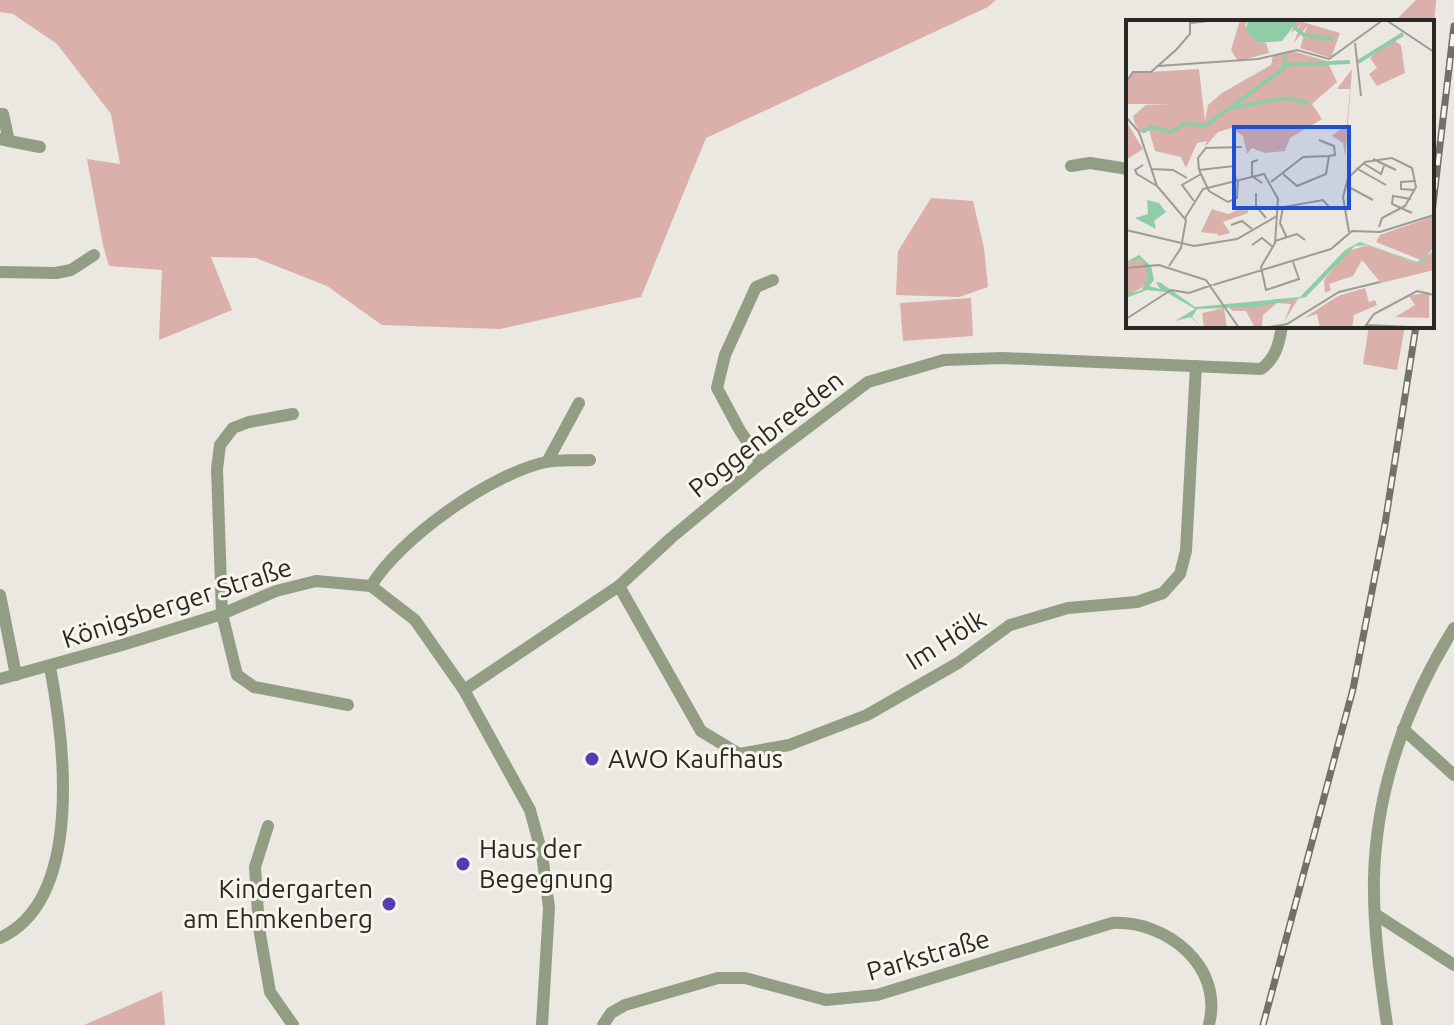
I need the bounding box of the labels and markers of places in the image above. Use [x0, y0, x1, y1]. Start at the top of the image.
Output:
place label: AWO Kaufhaus [608, 744, 783, 773]
marker: AWO Kaufhaus [583, 750, 601, 768]
place label: Haus der Begegnung [479, 834, 614, 893]
marker: Haus der Begegnung [454, 855, 472, 873]
place label: Kindergarten am Ehmkenberg [183, 874, 373, 933]
marker: Kindergarten am Ehmkenberg [380, 895, 398, 913]

